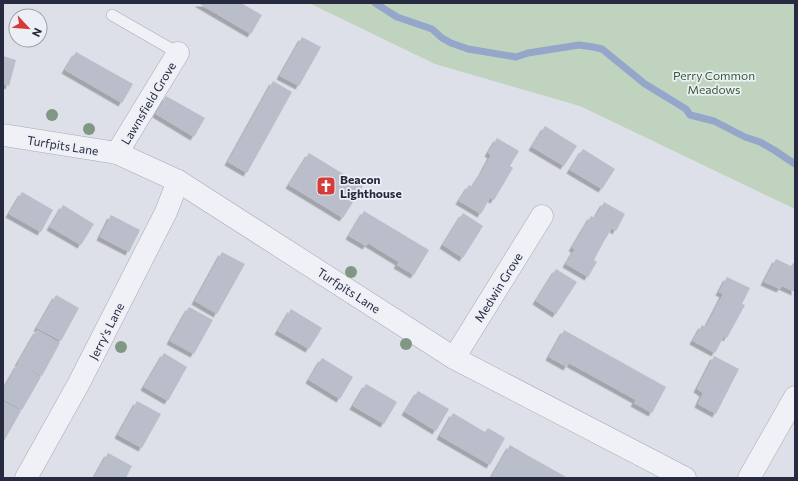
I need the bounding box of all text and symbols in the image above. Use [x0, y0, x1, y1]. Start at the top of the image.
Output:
north arrow [8, 8, 48, 48]
text: N [30, 26, 45, 39]
street label: Lawnsfield Grove [118, 59, 178, 147]
park label: Perry Common Meadows [673, 68, 755, 96]
street label: Turfpits Lane [26, 132, 100, 158]
place label: Beacon Lighthouse [340, 172, 402, 200]
church icon: Beacon Lighthouse [315, 175, 337, 197]
street label: Medwin Grove [471, 250, 525, 324]
street label: Turfpits Lane [315, 264, 383, 316]
street label: Jerry's Lane [86, 300, 127, 362]

